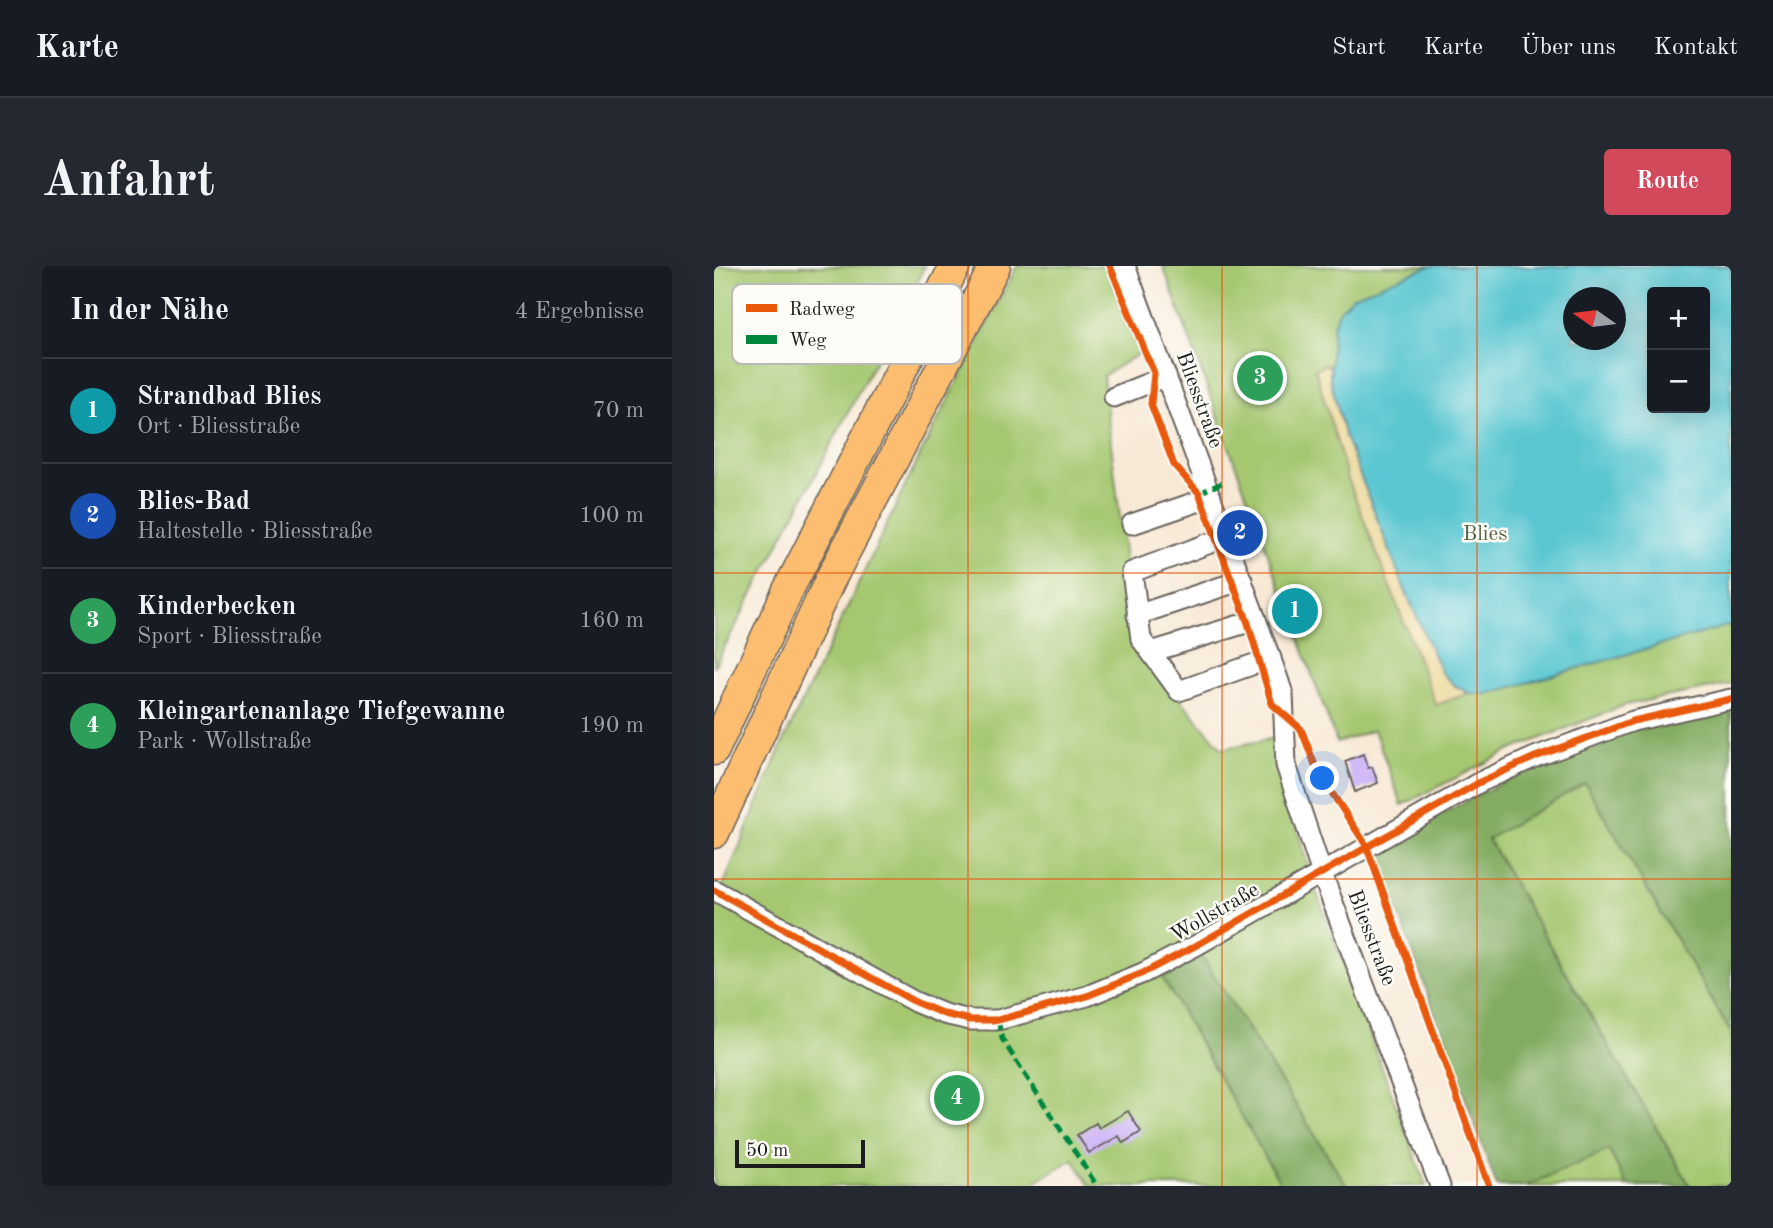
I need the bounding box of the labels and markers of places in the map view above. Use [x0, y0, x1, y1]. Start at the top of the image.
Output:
pin: 3 [1237, 352, 1283, 404]
pin: 2 [1217, 507, 1263, 559]
pin: 1 [1272, 585, 1318, 637]
pin: 4 [934, 1072, 980, 1124]

